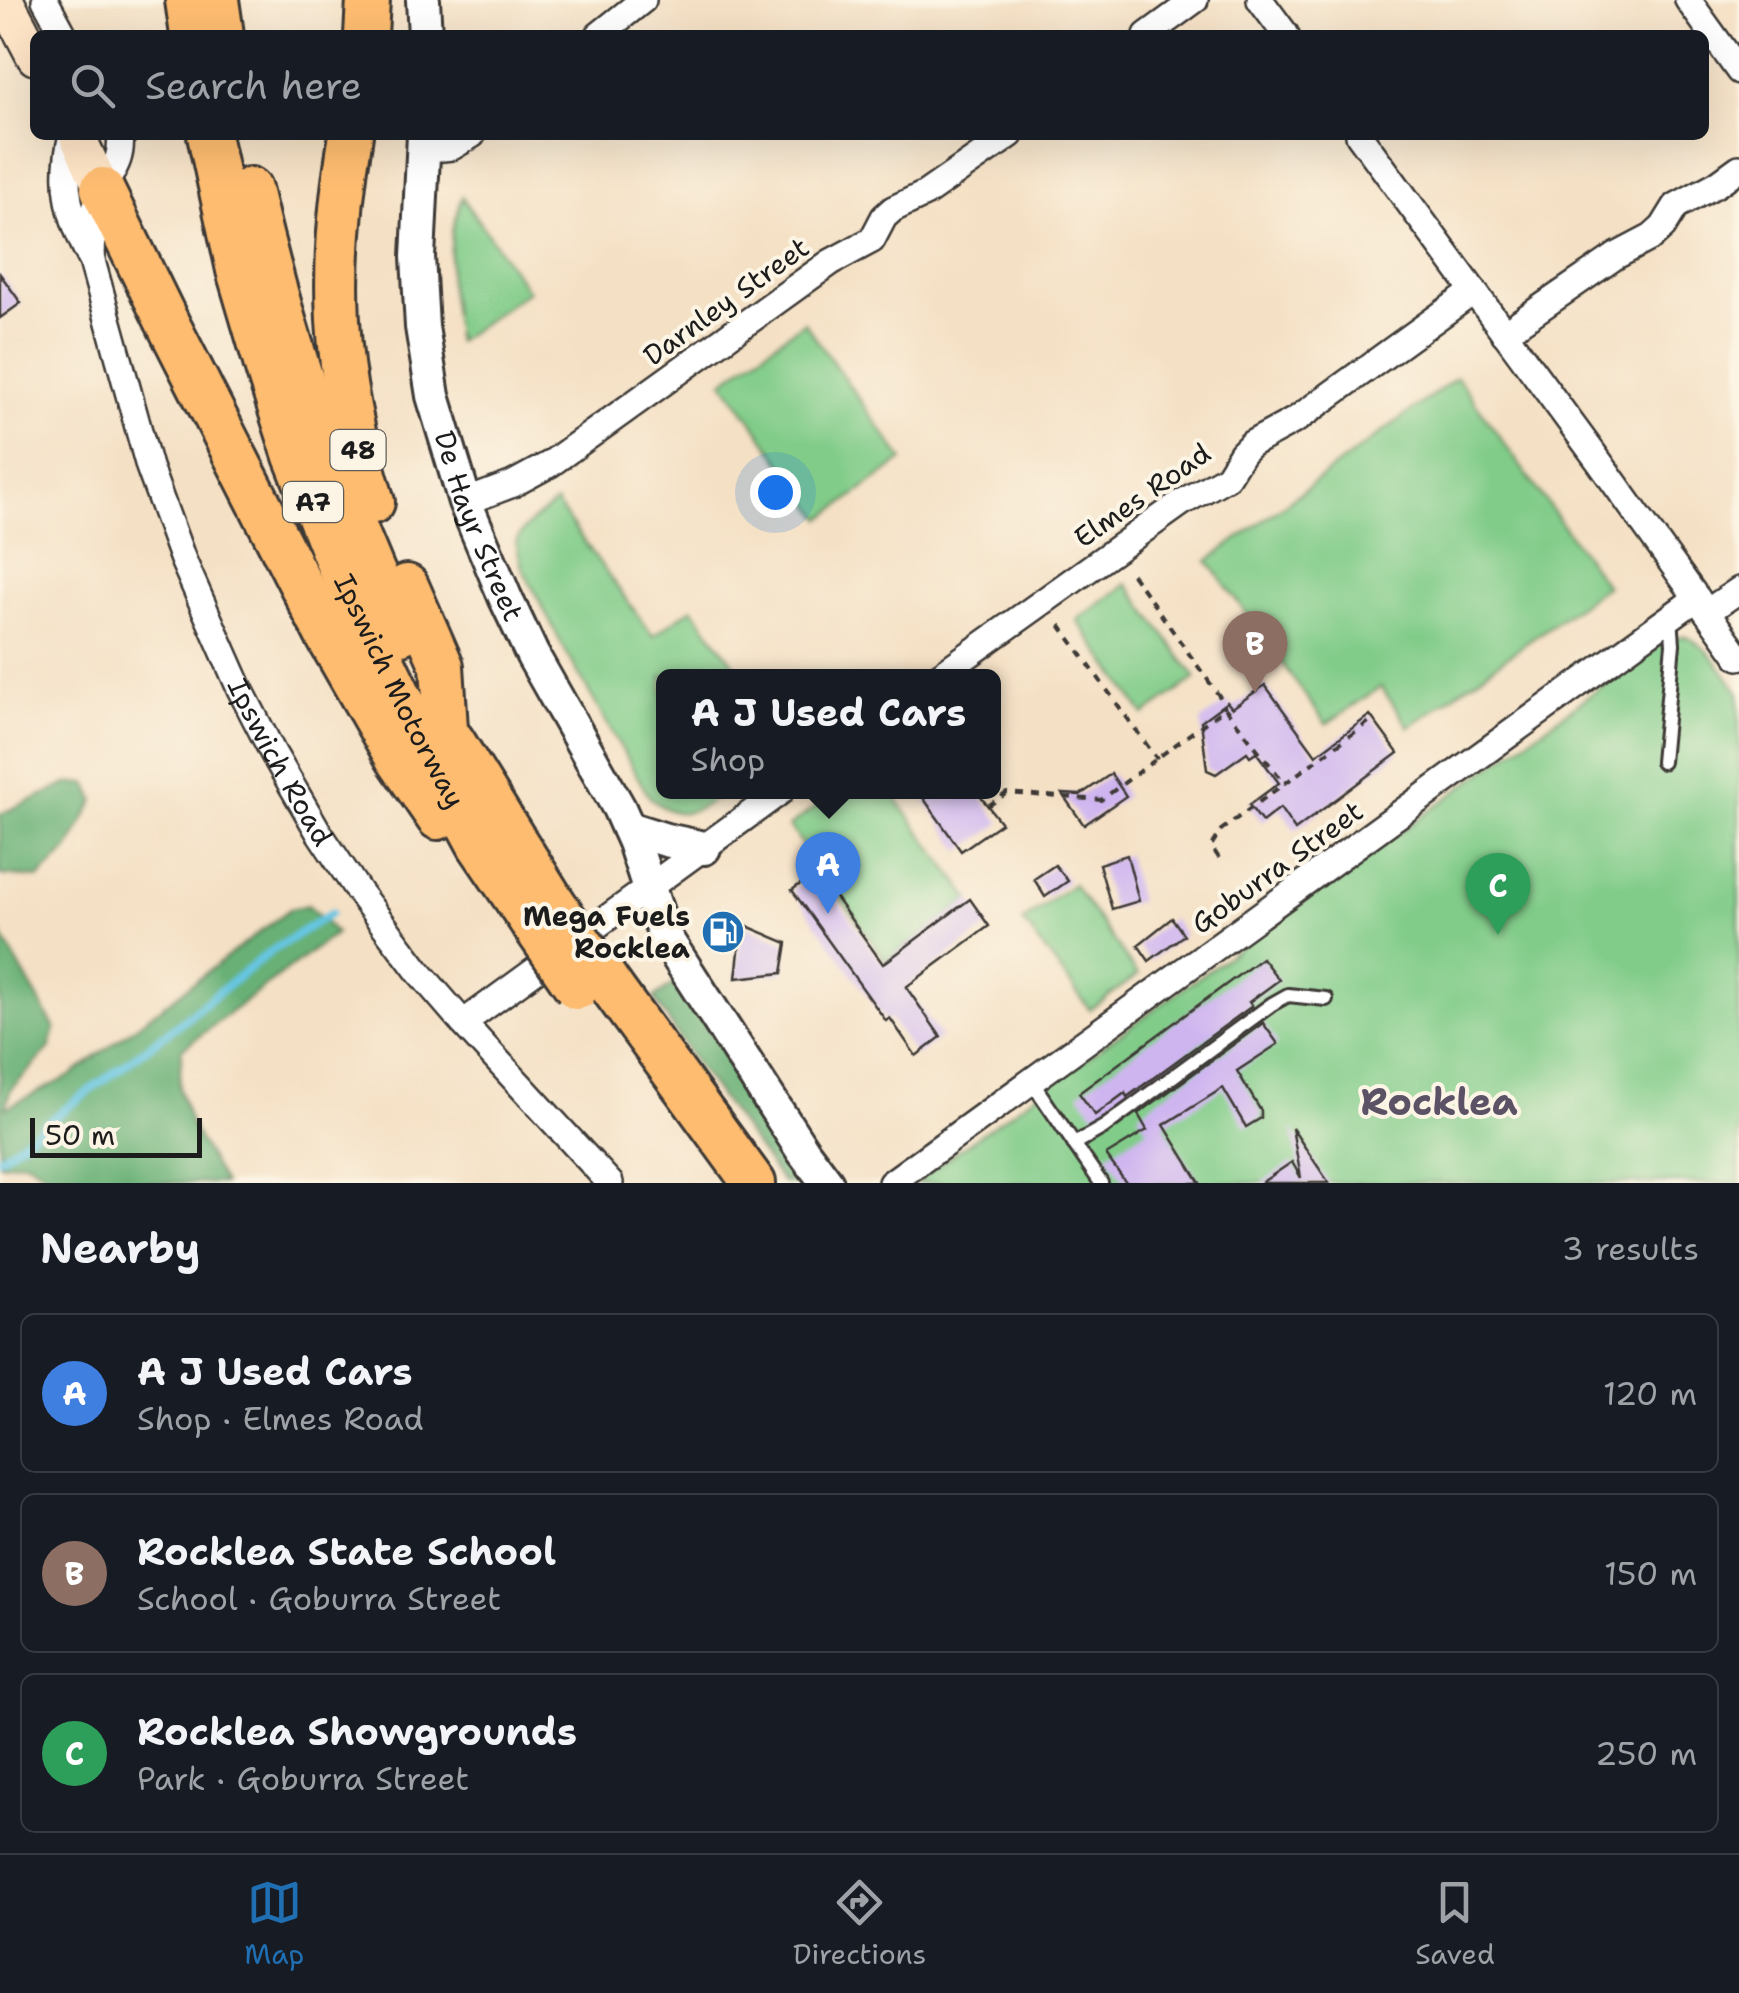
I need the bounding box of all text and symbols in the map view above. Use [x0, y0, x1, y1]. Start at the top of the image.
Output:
search box [30, 30, 1709, 140]
icon: search [65, 58, 120, 113]
text: Search here [145, 60, 362, 111]
street label: Darnley Street [636, 228, 816, 374]
street label: De Hayr Street [426, 426, 533, 628]
road number: 48 [330, 430, 386, 470]
street label: Elmes Road [1066, 434, 1218, 556]
your location [750, 467, 801, 518]
road number: A7 [283, 482, 343, 522]
street label: Ipswich Motorway [325, 568, 474, 815]
pin: B [1222, 610, 1288, 693]
popup [656, 669, 1001, 799]
street label: Ipswich Road [219, 672, 342, 853]
text: A J Used Cars [691, 687, 966, 738]
text: Shop [691, 738, 765, 781]
street label: Goburra Street [1183, 792, 1371, 942]
pin: A [796, 832, 860, 914]
pin: C [1466, 852, 1530, 935]
place label: Mega Fuels Rocklea [523, 897, 690, 967]
fuel station icon: Mega Fuels Rocklea [700, 909, 746, 955]
district label: Rocklea [1360, 1076, 1518, 1127]
scale bar [30, 1113, 202, 1158]
text: 50 m [45, 1116, 115, 1154]
text: Nearby [40, 1220, 200, 1276]
text: 3 results [1562, 1227, 1699, 1270]
text: A J Used Cars [137, 1346, 413, 1397]
text: A [62, 1372, 87, 1415]
text: 120 m [1603, 1372, 1697, 1415]
text: Shop · Elmes Road [137, 1397, 424, 1440]
text: Rocklea State School [137, 1526, 556, 1577]
text: B [65, 1552, 84, 1595]
text: 150 m [1604, 1552, 1697, 1595]
text: School · Goburra Street [137, 1577, 501, 1620]
text: Rocklea Showgrounds [137, 1706, 577, 1757]
text: C [65, 1732, 84, 1775]
text: 250 m [1595, 1732, 1697, 1775]
text: Park · Goburra Street [137, 1757, 469, 1800]
tab: Map [244, 1875, 304, 1973]
tab: Directions [793, 1875, 926, 1973]
tab: Saved [1415, 1875, 1495, 1973]

